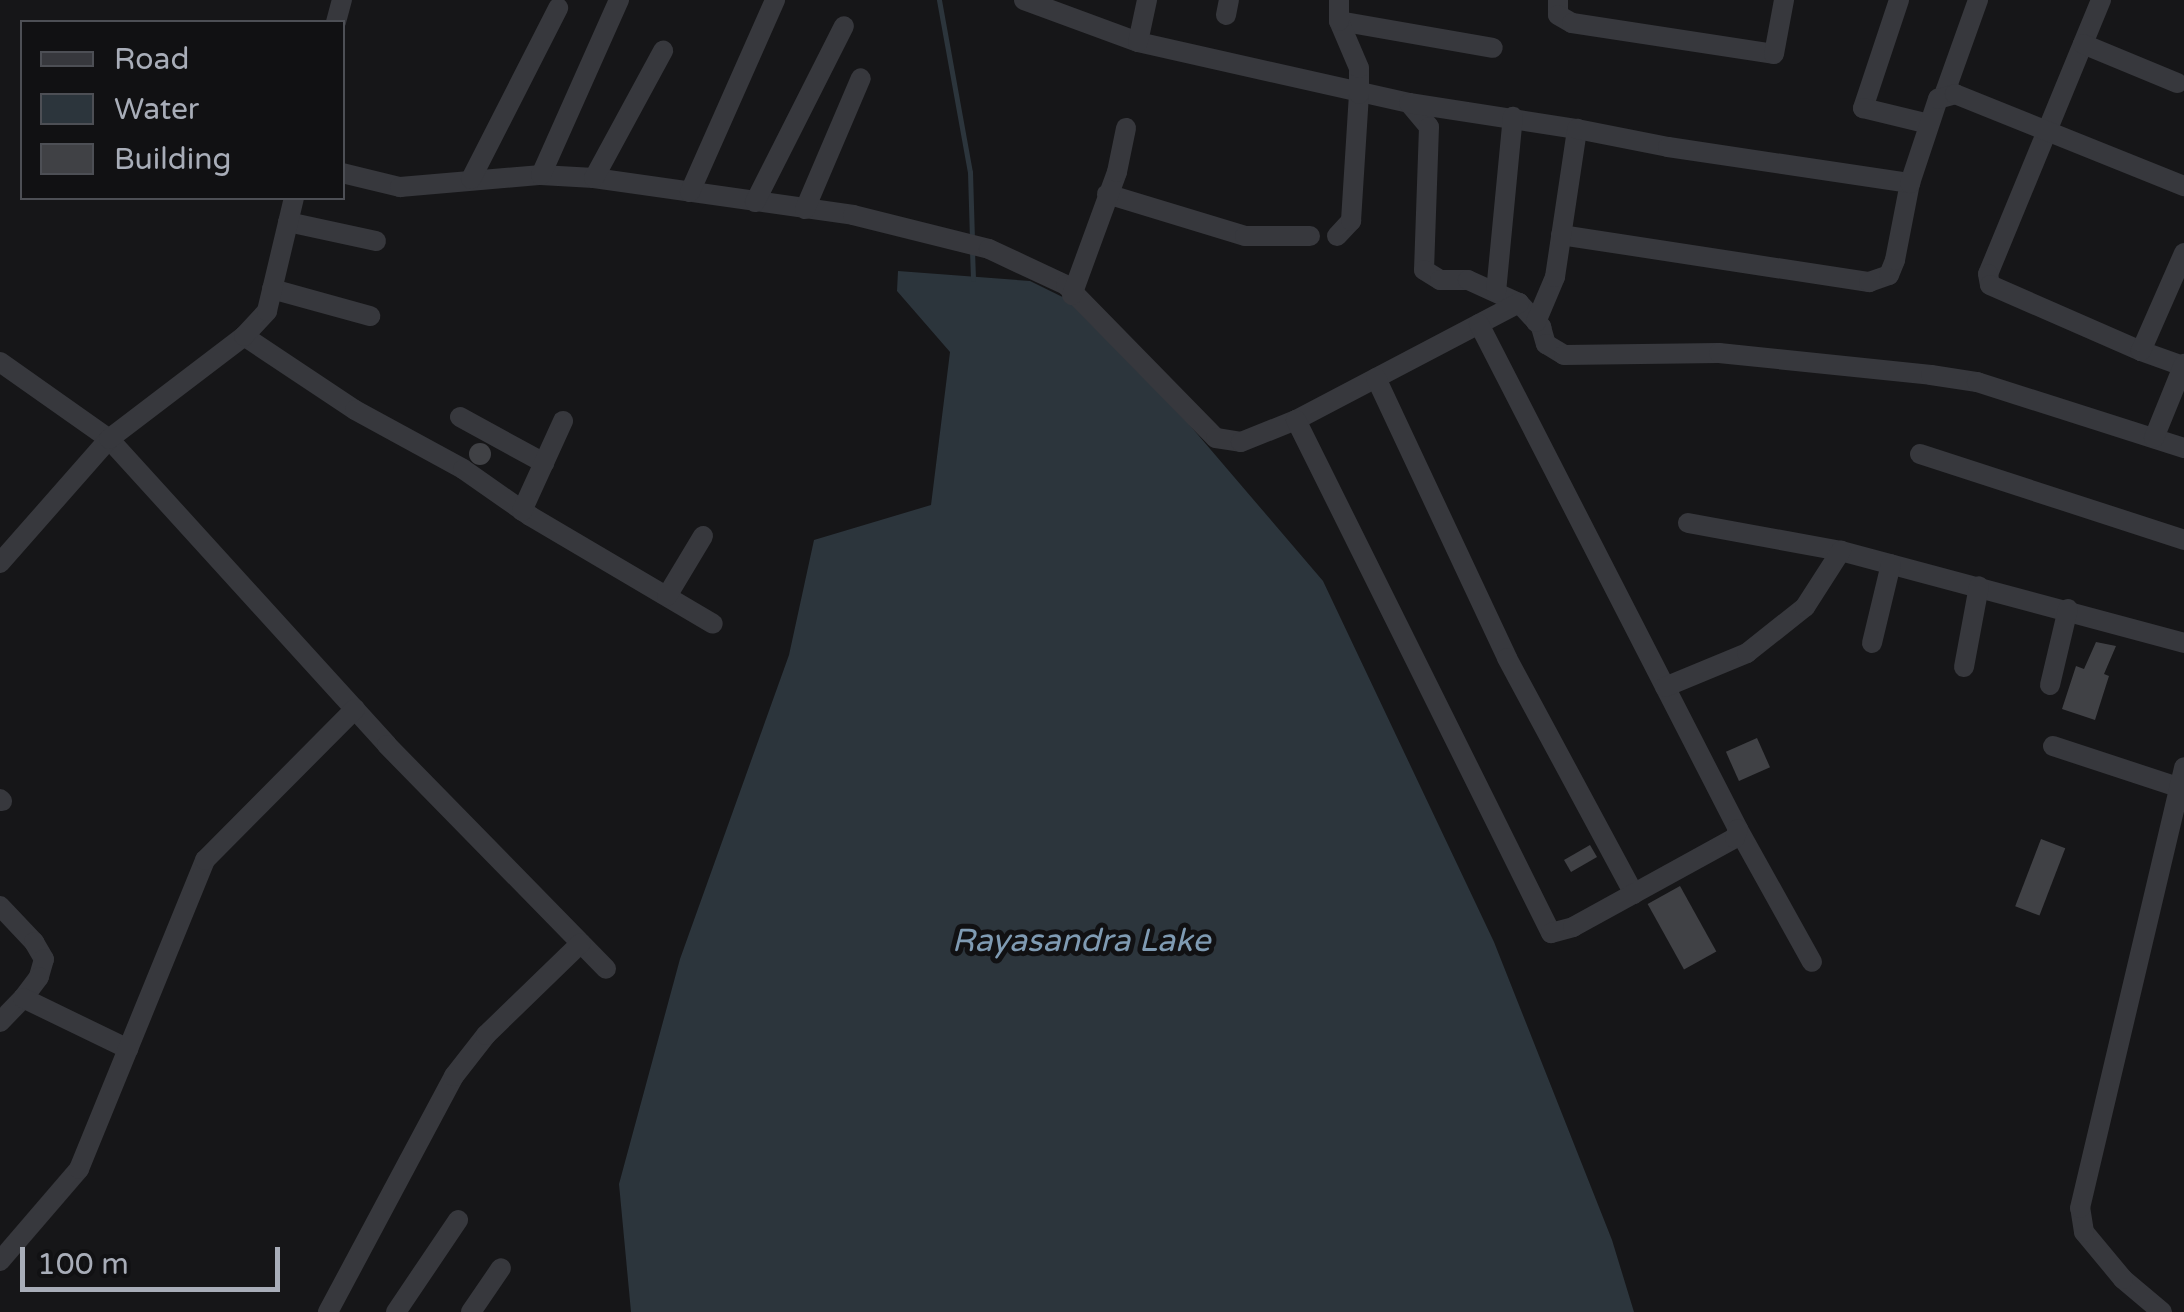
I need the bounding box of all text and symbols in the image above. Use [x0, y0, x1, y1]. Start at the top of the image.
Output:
legend [20, 20, 345, 200]
text: Road [114, 41, 189, 78]
text: Water [114, 91, 199, 128]
text: Building [114, 141, 231, 178]
water label: Rayasandra Lake [952, 922, 1210, 960]
scale bar [25, 1227, 285, 1289]
text: 100 m [37, 1246, 129, 1283]

